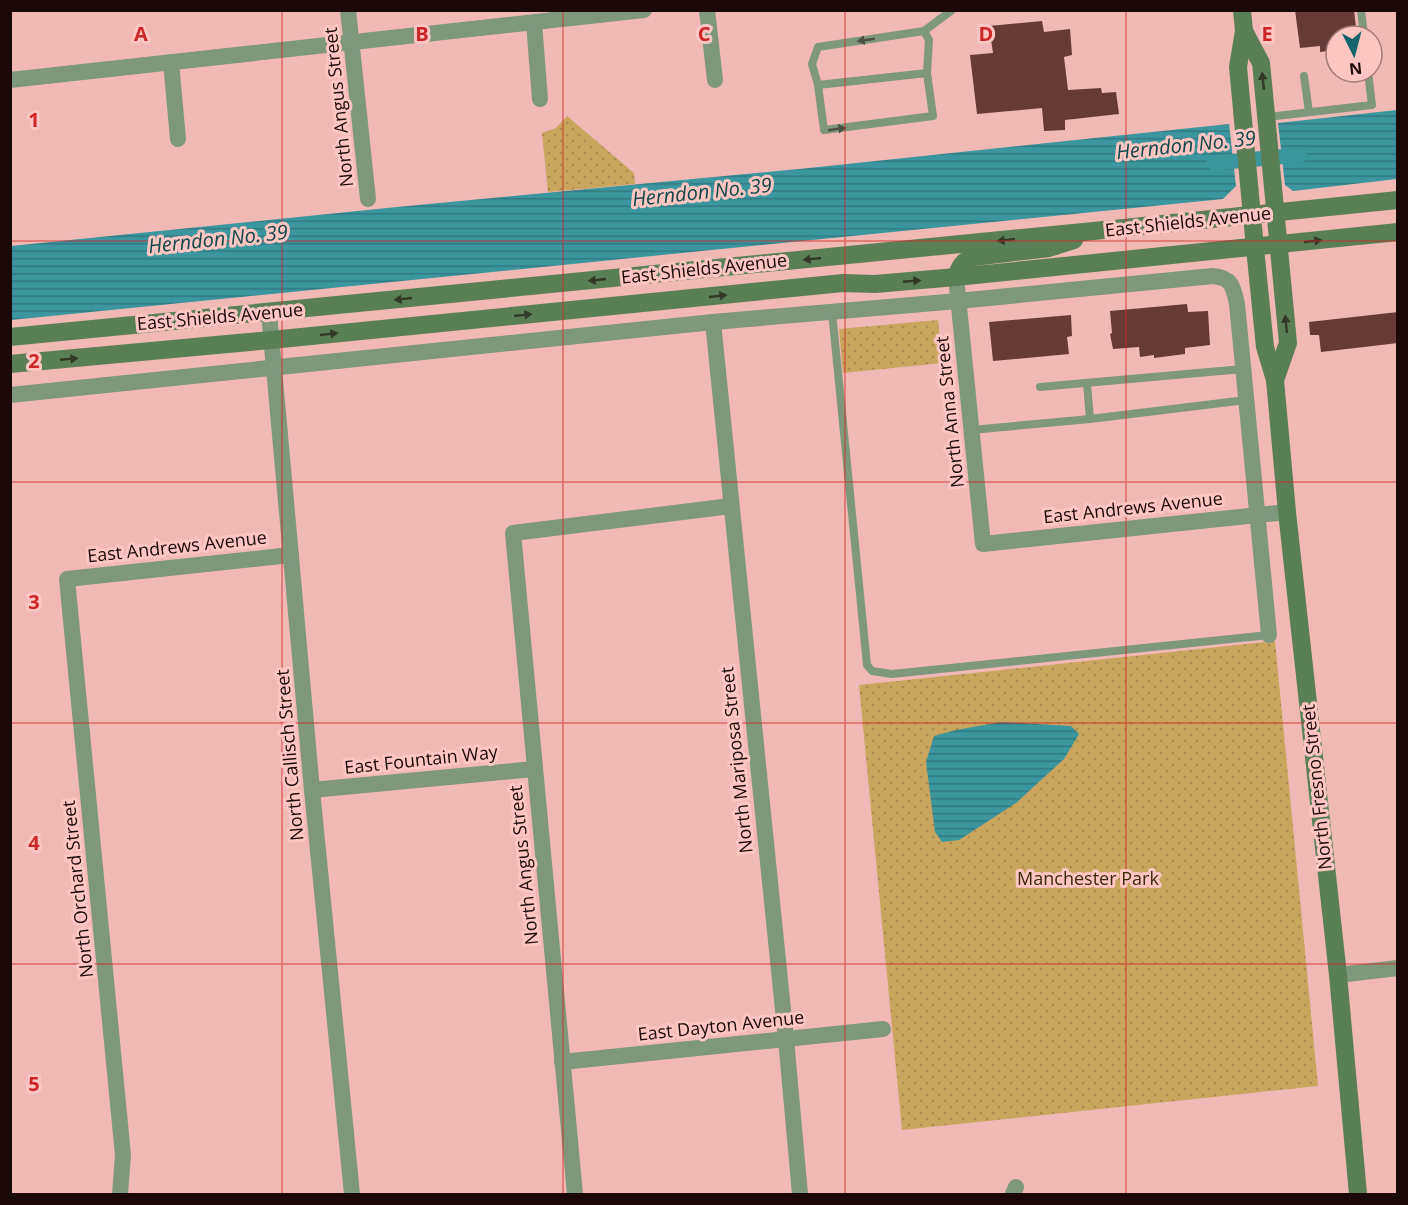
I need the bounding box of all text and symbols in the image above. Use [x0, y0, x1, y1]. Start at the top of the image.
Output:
text: A [134, 20, 148, 47]
text: B [415, 20, 429, 47]
text: C [698, 20, 711, 47]
text: D [979, 20, 993, 47]
text: E [1261, 20, 1273, 47]
north arrow [1324, 24, 1384, 84]
street label: North Angus Street [318, 26, 358, 188]
one-way arrow [856, 35, 875, 44]
text: N [1348, 57, 1363, 81]
one-way arrow [1258, 71, 1268, 90]
text: 1 [28, 106, 40, 133]
one-way arrow [828, 124, 847, 133]
water label: Herndon No. 39 [1115, 124, 1257, 165]
water label: Herndon No. 39 [631, 171, 773, 212]
street label: East Shields Avenue [1104, 200, 1272, 242]
water label: Herndon No. 39 [147, 218, 289, 259]
one-way arrow [996, 235, 1015, 245]
one-way arrow [1303, 236, 1322, 246]
street label: East Shields Avenue [620, 247, 788, 289]
one-way arrow [802, 254, 821, 264]
one-way arrow [587, 275, 606, 285]
one-way arrow [902, 276, 921, 286]
one-way arrow [708, 291, 727, 300]
one-way arrow [393, 294, 412, 304]
street label: East Shields Avenue [136, 297, 304, 335]
one-way arrow [514, 310, 533, 320]
one-way arrow [1281, 315, 1291, 334]
one-way arrow [320, 329, 339, 339]
street label: North Anna Street [929, 335, 969, 489]
text: 2 [28, 347, 40, 374]
one-way arrow [59, 354, 78, 364]
street label: East Andrews Avenue [1042, 486, 1224, 528]
street label: East Andrews Avenue [86, 525, 268, 567]
text: 3 [28, 588, 40, 615]
street label: North Mariposa Street [714, 666, 758, 855]
street label: North Callisch Street [270, 668, 308, 842]
street label: North Fresno Street [1295, 703, 1337, 871]
street label: East Fountain Way [343, 739, 500, 779]
street label: North Angus Street [503, 784, 543, 946]
street label: North Orchard Street [56, 799, 98, 979]
text: 4 [28, 829, 40, 856]
park label: Manchester Park [1017, 866, 1159, 890]
street label: East Dayton Avenue [636, 1004, 805, 1046]
text: 5 [28, 1070, 40, 1097]

